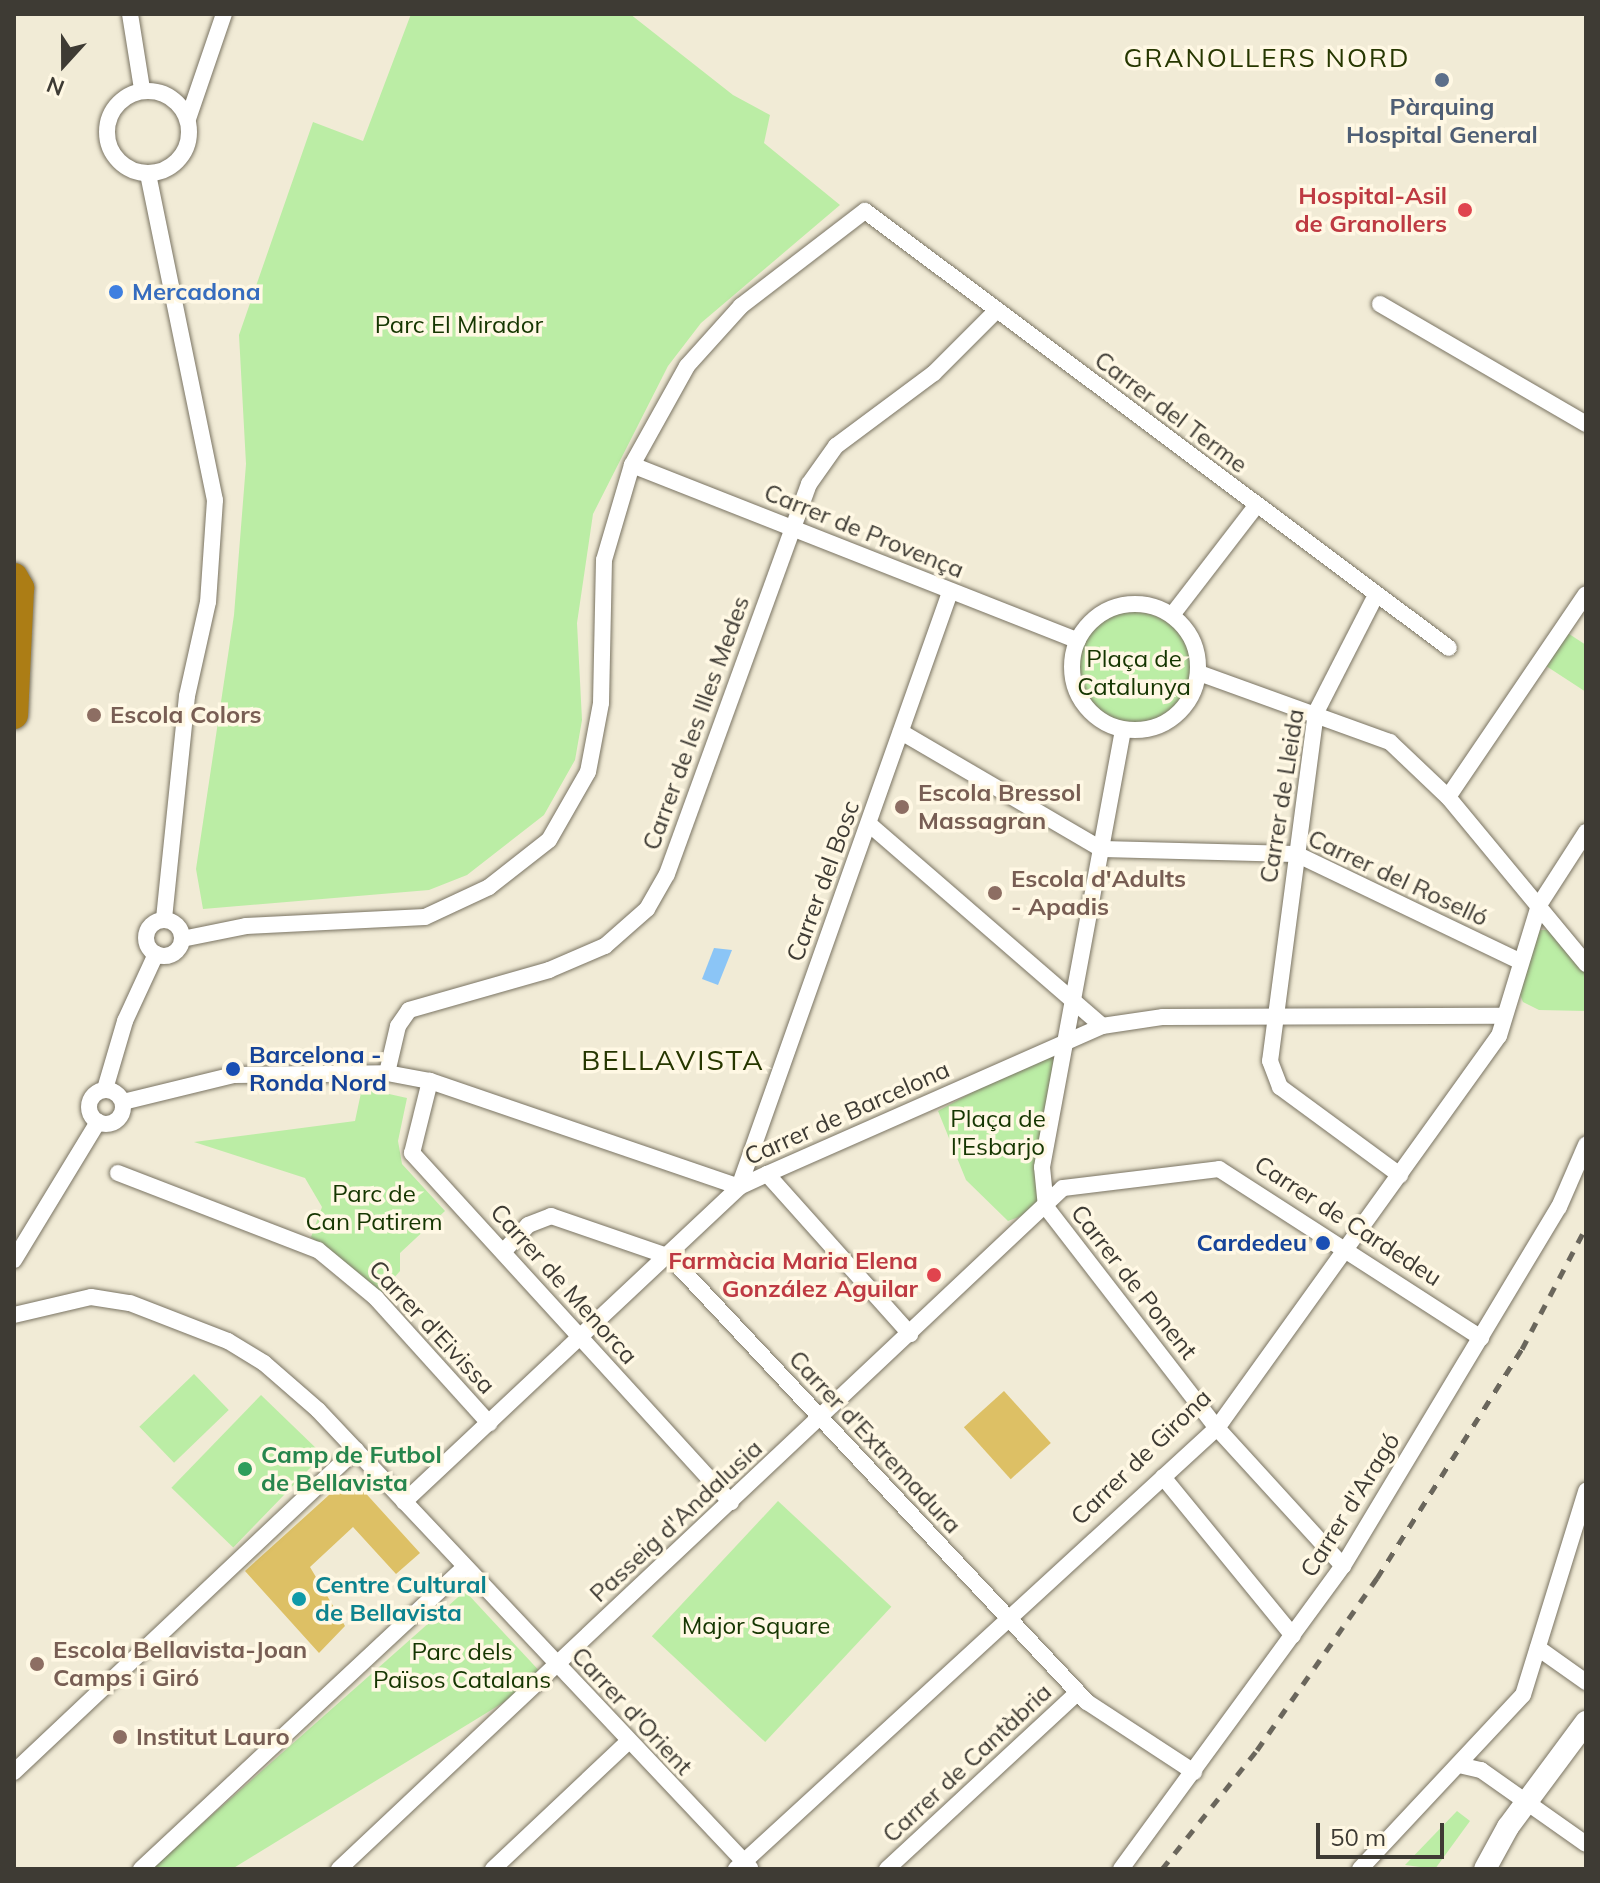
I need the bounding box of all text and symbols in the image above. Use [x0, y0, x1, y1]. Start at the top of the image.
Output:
north arrow [24, 24, 104, 104]
district label: GRANOLLERS NORD [1124, 42, 1410, 74]
text: N [43, 70, 68, 102]
marker: Pàrquing Hospital General [1433, 71, 1451, 89]
place label: Pàrquing Hospital General [1346, 93, 1538, 149]
place label: Hospital-Asil de Granollers [1295, 182, 1447, 238]
marker: Hospital-Asil de Granollers [1454, 199, 1476, 221]
place label: Mercadona [132, 278, 261, 306]
marker: Mercadona [107, 283, 125, 301]
park label: Parc El Mirador [375, 311, 543, 339]
street label: Carrer del Terme [1089, 345, 1253, 479]
street label: Carrer de Provença [760, 478, 968, 584]
street label: Carrer de les Illes Medes [637, 592, 755, 854]
park label: Plaça de Catalunya [1077, 645, 1191, 701]
place label: Escola Colors [110, 701, 262, 729]
marker: Escola Colors [85, 706, 103, 724]
street label: Carrer de Lleida [1254, 707, 1310, 885]
place label: Escola Bressol Massagran [918, 779, 1081, 835]
street label: Carrer del Bosc [781, 797, 865, 965]
marker: Escola Bressol Massagran [893, 798, 911, 816]
street label: Carrer del Roselló [1303, 824, 1493, 932]
place label: Escola d'Adults - Apadis [1011, 865, 1186, 921]
marker: Escola d'Adults - Apadis [986, 884, 1004, 902]
place label: Barcelona - Ronda Nord [249, 1041, 387, 1097]
district label: BELLAVISTA [581, 1043, 765, 1077]
street label: Carrer de Barcelona [740, 1055, 954, 1171]
marker: Barcelona - Ronda Nord [224, 1060, 242, 1078]
park label: Plaça de l'Esbarjo [950, 1105, 1046, 1161]
street label: Carrer de Cardedeu [1249, 1150, 1447, 1292]
park label: Parc de Can Patirem [306, 1180, 442, 1236]
street label: Carrer de Menorca [485, 1198, 643, 1370]
street label: Carrer de Ponent [1065, 1199, 1203, 1365]
place label: Cardedeu [1197, 1229, 1307, 1257]
marker: Cardedeu [1314, 1234, 1332, 1252]
place label: Farmàcia Maria Elena González Aguilar [668, 1247, 918, 1303]
street label: Carrer d'Eivissa [363, 1254, 501, 1400]
marker: Farmàcia Maria Elena González Aguilar [925, 1266, 943, 1284]
street label: Carrer d'Extremadura [783, 1345, 967, 1539]
street label: Carrer de Girona [1065, 1383, 1217, 1531]
street label: Carrer d'Aragó [1294, 1428, 1406, 1582]
street label: Passeig d'Andalusia [584, 1434, 768, 1608]
place label: Camp de Futbol de Bellavista [261, 1441, 442, 1497]
marker: Camp de Futbol de Bellavista [236, 1460, 254, 1478]
place label: Centre Cultural de Bellavista [315, 1571, 487, 1627]
marker: Centre Cultural de Bellavista [290, 1590, 308, 1608]
park label: Major Square [682, 1612, 830, 1640]
place label: Escola Bellavista-Joan Camps i Giró [53, 1636, 307, 1692]
park label: Parc dels Països Catalans [373, 1638, 551, 1694]
street label: Carrer d'Orient [566, 1641, 698, 1781]
marker: Escola Bellavista-Joan Camps i Giró [28, 1655, 46, 1673]
street label: Carrer de Cantàbria [877, 1677, 1057, 1849]
place label: Institut Lauro [136, 1723, 290, 1751]
marker: Institut Lauro [111, 1728, 129, 1746]
scale bar [1320, 1807, 1448, 1857]
text: 50 m [1330, 1822, 1386, 1852]

